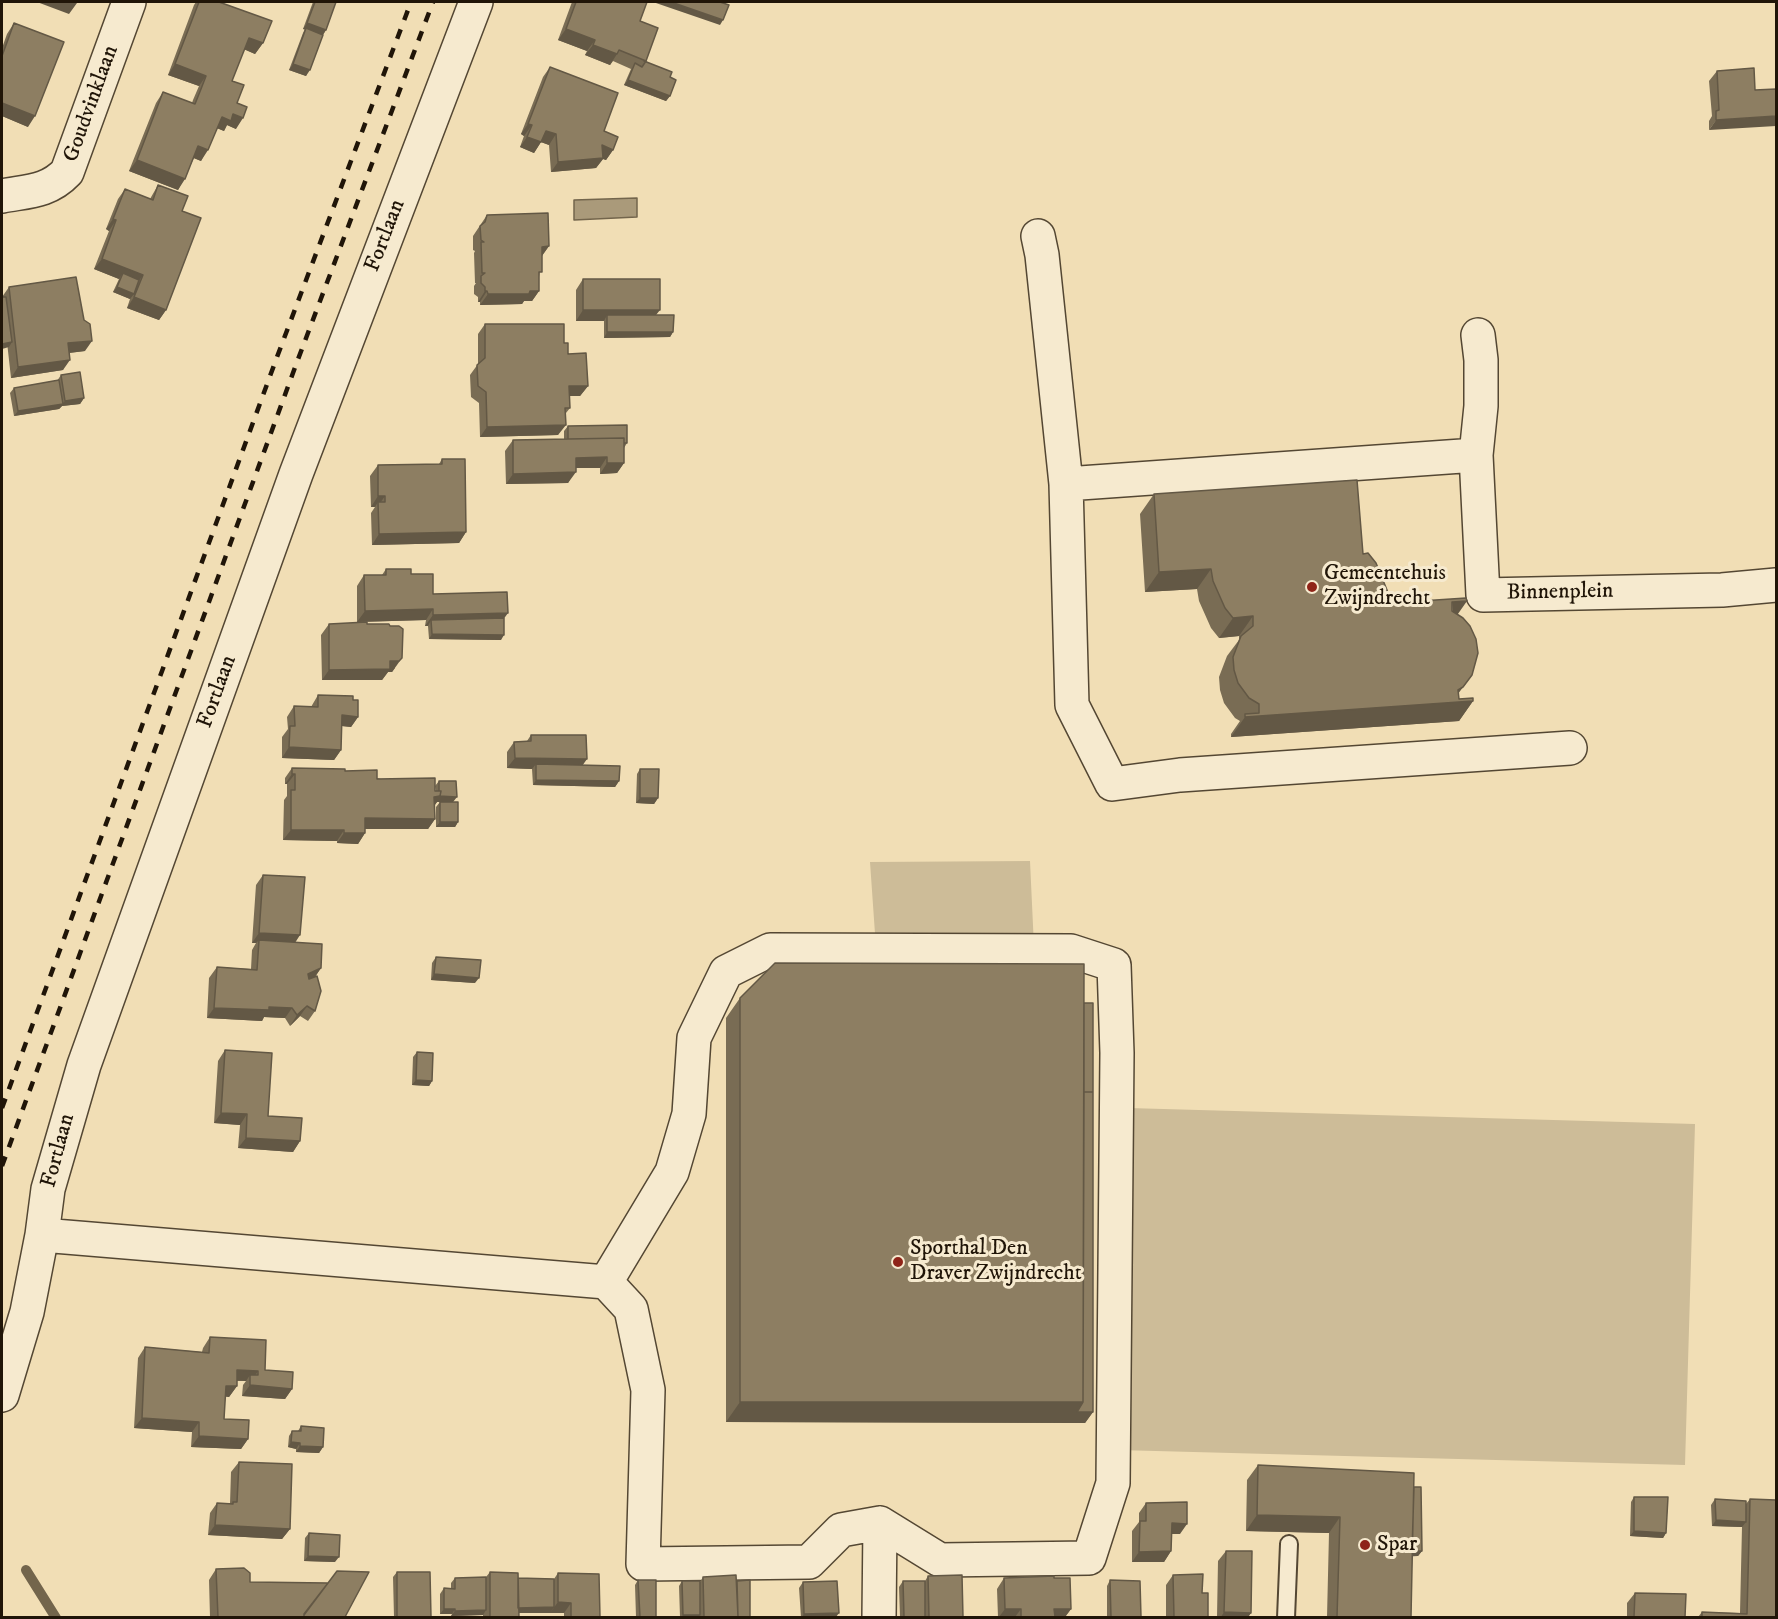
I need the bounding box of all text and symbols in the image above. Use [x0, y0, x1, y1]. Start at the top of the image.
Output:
street label: Goudvinklaan [59, 42, 125, 166]
street label: Fortlaan [360, 196, 412, 276]
place label: Gemeentehuis Zwijndrecht [1324, 561, 1446, 612]
street label: Binnenplein [1506, 579, 1614, 607]
marker: Gemeentehuis Zwijndrecht [1305, 580, 1319, 594]
street label: Fortlaan [193, 652, 243, 732]
street label: Fortlaan [36, 1111, 82, 1191]
place label: Sporthal Den Draver Zwijndrecht [910, 1236, 1082, 1288]
marker: Sporthal Den Draver Zwijndrecht [891, 1255, 905, 1269]
place label: Spar [1377, 1532, 1417, 1558]
marker: Spar [1358, 1538, 1372, 1552]

